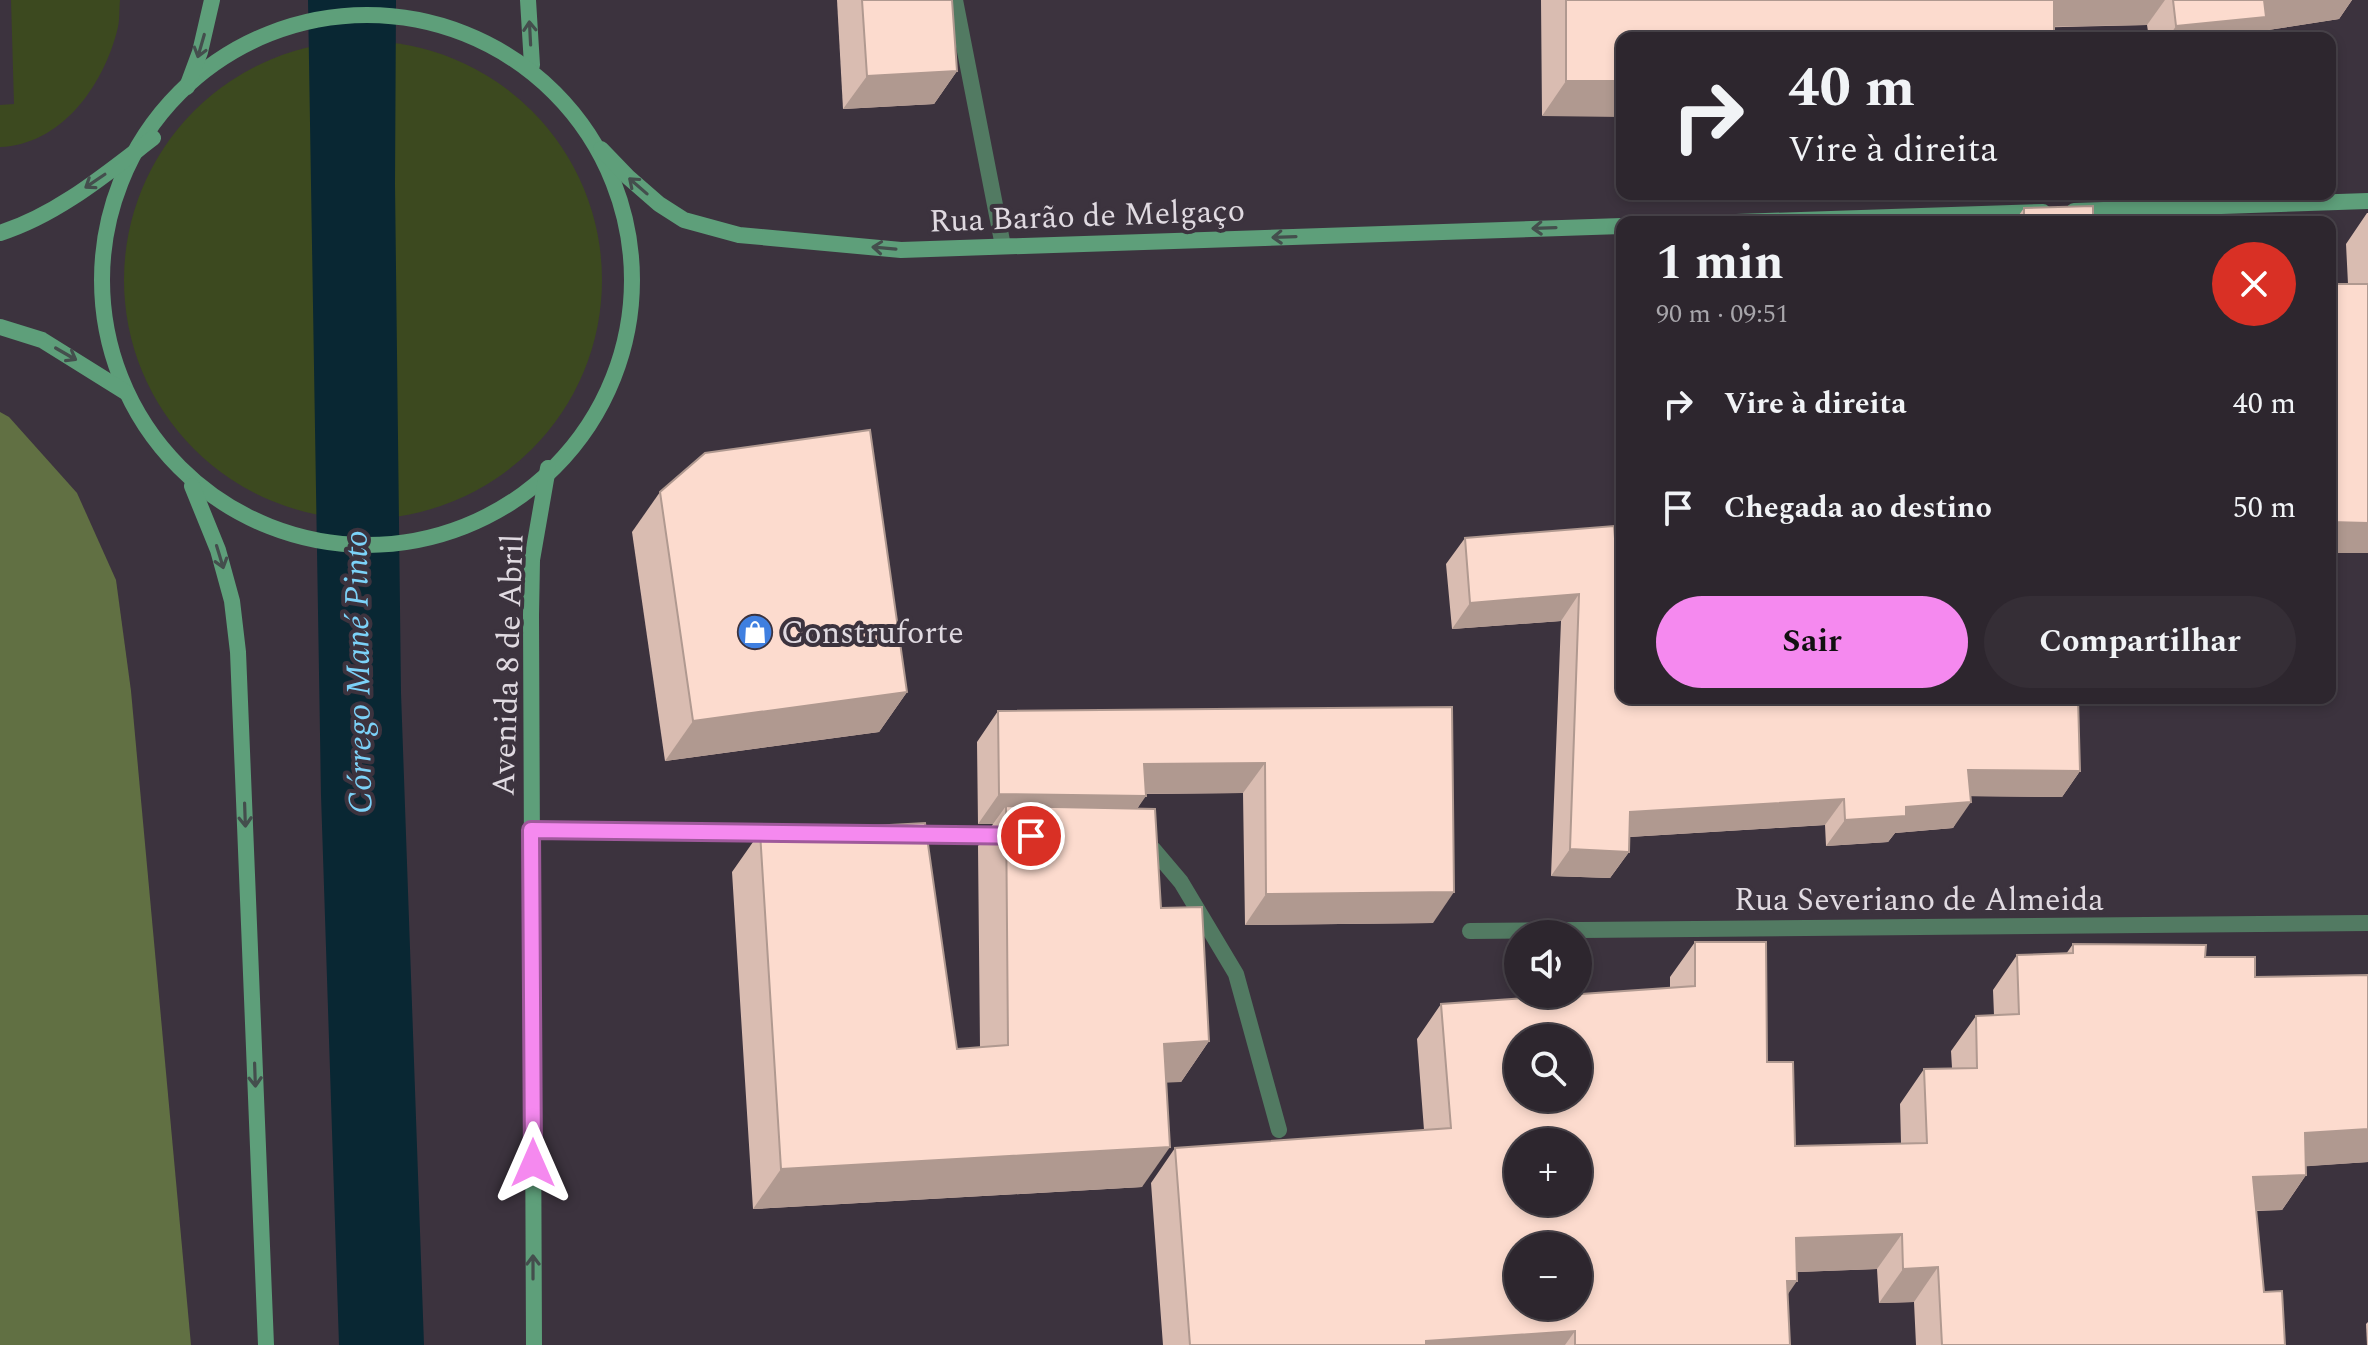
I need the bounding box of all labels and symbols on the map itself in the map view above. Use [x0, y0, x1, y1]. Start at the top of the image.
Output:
one-way arrow [522, 20, 537, 47]
one-way arrow [193, 33, 208, 59]
one-way arrow [84, 173, 106, 189]
one-way arrow [629, 177, 649, 195]
street label: Rua Barão de Melgaço [928, 187, 1246, 246]
one-way arrow [1531, 221, 1558, 236]
one-way arrow [1271, 229, 1298, 244]
one-way arrow [872, 241, 898, 256]
one-way arrow [54, 346, 77, 362]
water label: Córrego Mané Pinto [331, 530, 387, 814]
street label: Avenida 8 de Abril [479, 533, 538, 797]
one-way arrow [213, 544, 228, 570]
place label: Construforte [781, 609, 964, 658]
shop icon: Construforte [736, 613, 774, 651]
one-way arrow [237, 801, 252, 828]
pin [997, 802, 1065, 870]
street label: Rua Severiano de Almeida [1734, 876, 2104, 925]
one-way arrow [248, 1061, 263, 1088]
position arrow [491, 1121, 575, 1205]
one-way arrow [526, 1254, 541, 1281]

